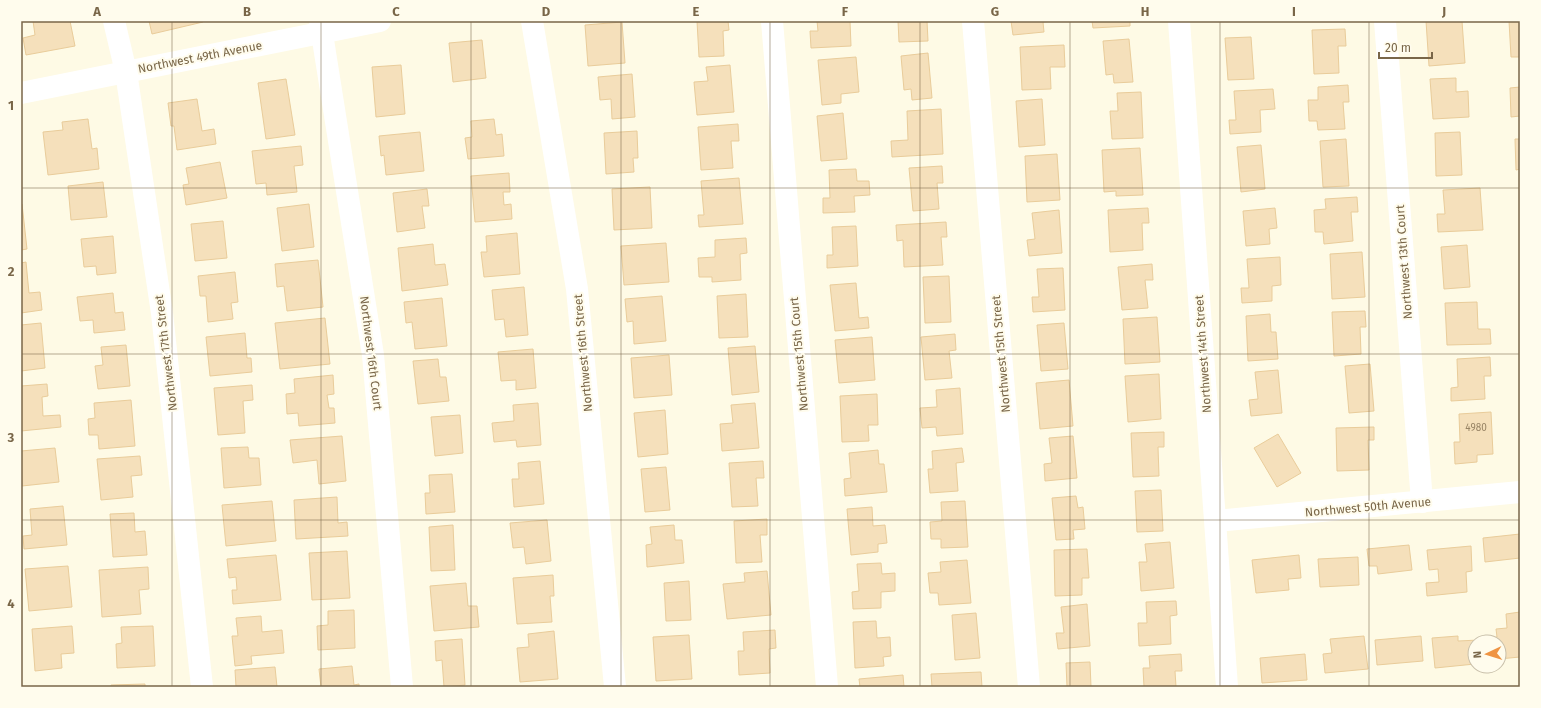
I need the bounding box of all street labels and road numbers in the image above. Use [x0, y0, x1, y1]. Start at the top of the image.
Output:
street label: Northwest 49th Avenue [137, 38, 263, 76]
street label: Northwest 13th Court [1393, 204, 1415, 320]
street label: Northwest 17th Street [152, 293, 180, 412]
street label: Northwest 16th Street [571, 293, 595, 412]
street label: Northwest 15th Street [989, 294, 1013, 413]
street label: Northwest 14th Street [1192, 294, 1214, 413]
street label: Northwest 16th Court [357, 295, 385, 412]
street label: Northwest 15th Court [787, 296, 811, 412]
street label: Northwest 50th Avenue [1304, 495, 1432, 519]

